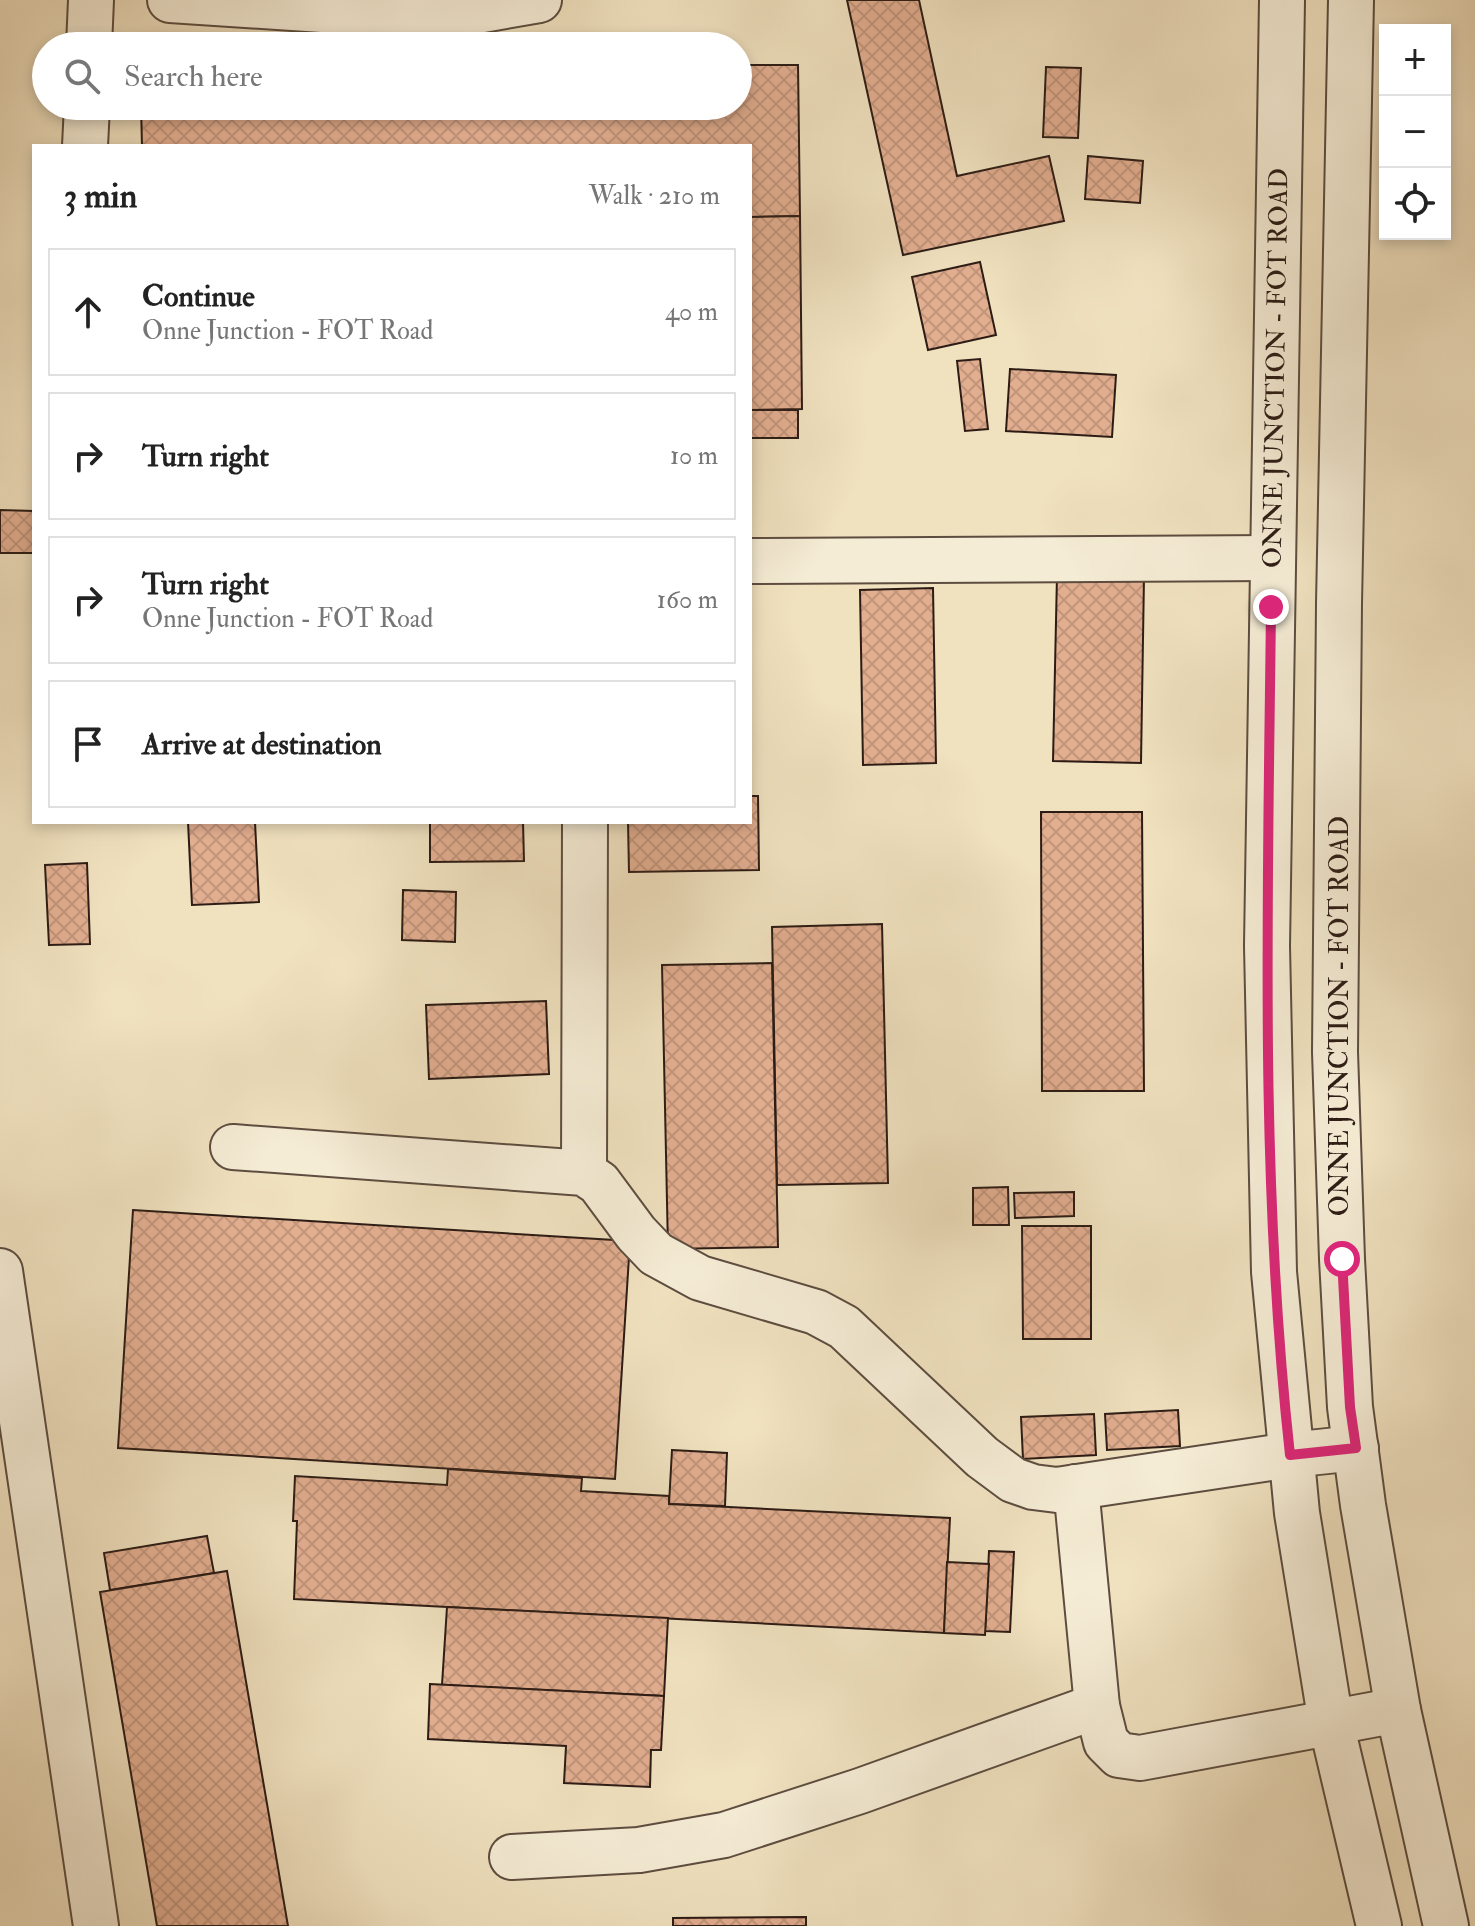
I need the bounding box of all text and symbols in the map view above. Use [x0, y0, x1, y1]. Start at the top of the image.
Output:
map controls [1379, 24, 1451, 240]
button: + [1379, 24, 1451, 96]
search box [32, 32, 752, 120]
icon: search [60, 54, 104, 98]
text: Search here [124, 58, 263, 95]
button: − [1379, 96, 1451, 168]
street label: ONNE JUNCTION - FOT ROAD [1257, 168, 1295, 568]
button: locate [1379, 168, 1451, 240]
text: 3 min [64, 175, 137, 218]
text: Walk · 210 m [589, 180, 720, 212]
text: Continue [142, 278, 255, 315]
icon: ahead [66, 290, 110, 334]
text: 40 m [665, 296, 718, 328]
text: Onne Junction - FOT Road [142, 315, 433, 347]
icon: right [66, 434, 110, 478]
text: Turn right [142, 438, 269, 475]
text: 10 m [670, 440, 718, 472]
text: Turn right [142, 566, 269, 603]
icon: right [66, 578, 110, 622]
text: 160 m [657, 584, 718, 616]
route end [1253, 589, 1289, 625]
text: Onne Junction - FOT Road [142, 603, 433, 635]
icon: arrive [66, 722, 110, 766]
text: Arrive at destination [142, 726, 382, 763]
street label: ONNE JUNCTION - FOT ROAD [1324, 816, 1356, 1216]
route start [1324, 1241, 1360, 1277]

